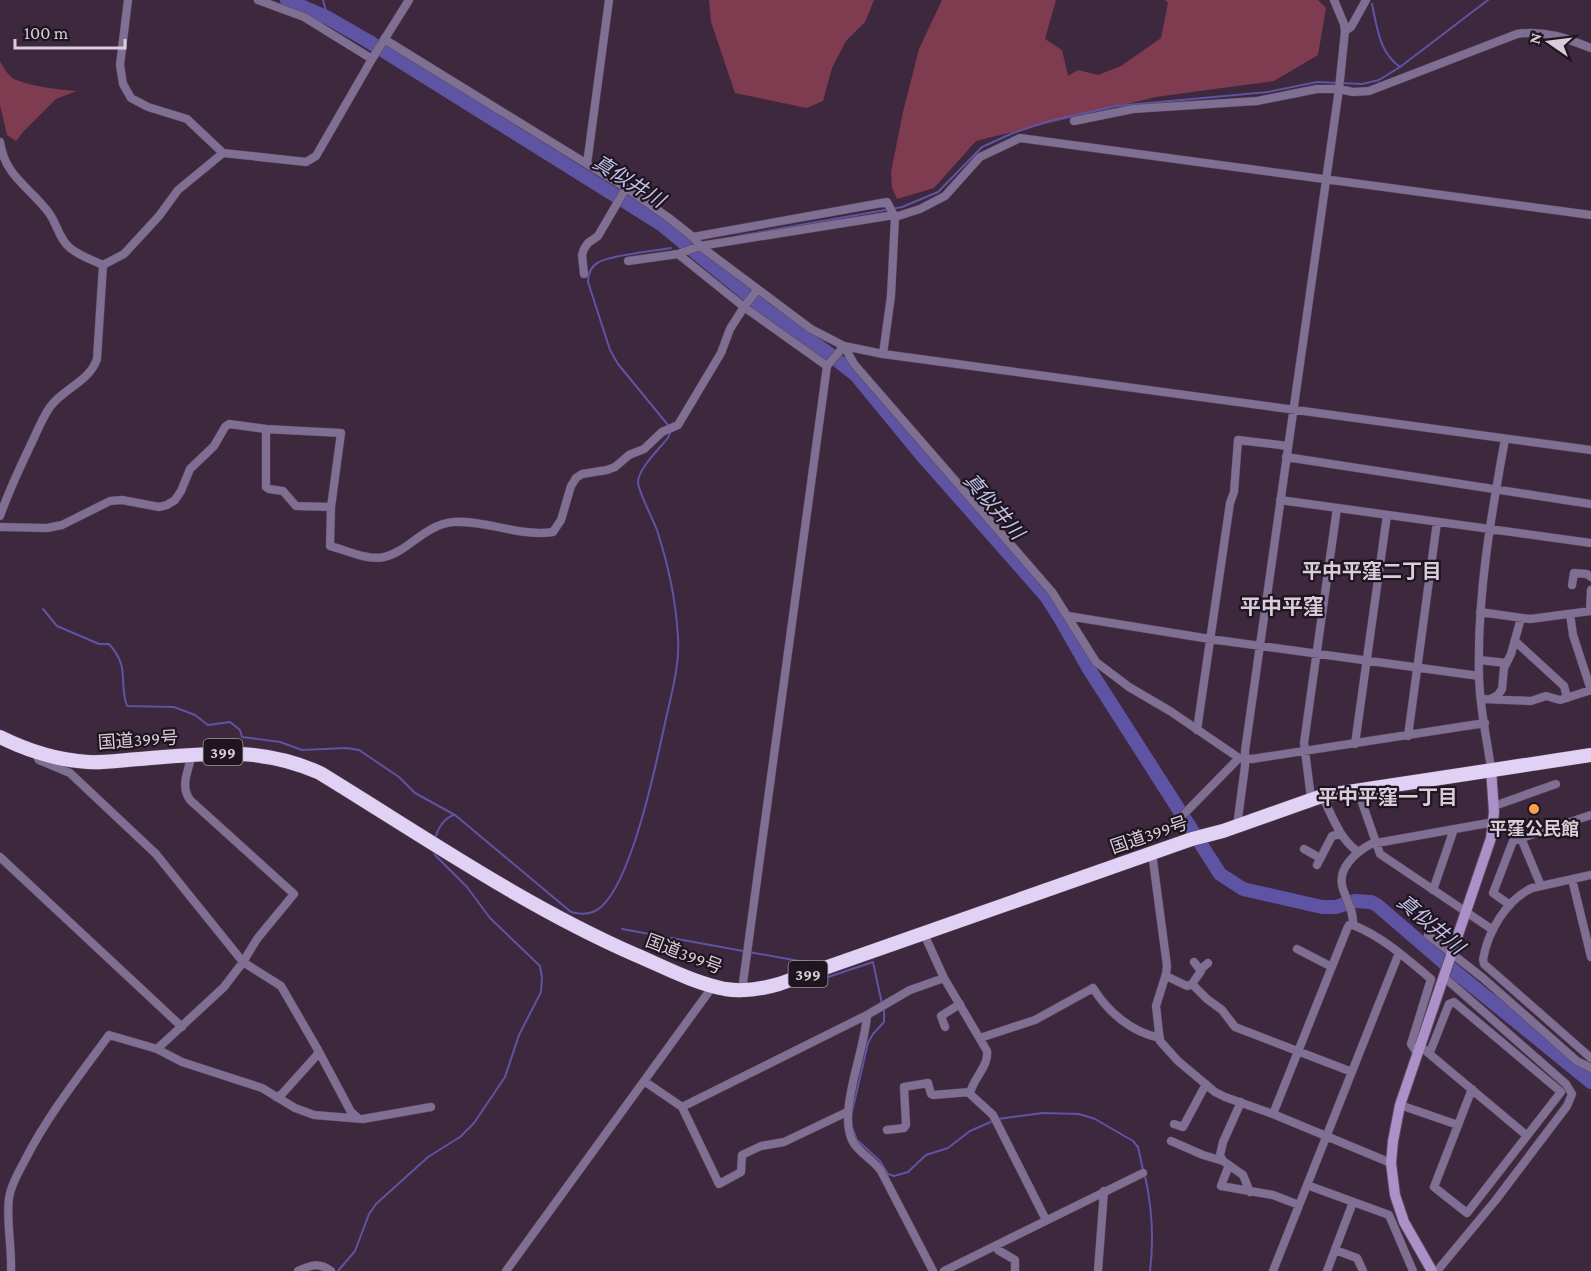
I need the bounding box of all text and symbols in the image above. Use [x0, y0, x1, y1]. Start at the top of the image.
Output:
scale bar [15, 12, 124, 50]
north arrow [1519, 12, 1579, 72]
text: 100 m [24, 23, 69, 43]
text: N [1525, 31, 1545, 46]
water label: 真似井川 [589, 150, 670, 213]
water label: 真似井川 [959, 469, 1030, 545]
district label: 平中平窪二丁目 [1302, 560, 1442, 582]
district label: 平中平窪 [1240, 595, 1324, 619]
street label: 国道399号 [97, 727, 179, 753]
road number: 399 [204, 739, 242, 765]
district label: 平中平窪一丁目 [1318, 786, 1458, 808]
marker: 平窪公民館 [1527, 802, 1541, 816]
street label: 国道399号 [1108, 812, 1190, 858]
place label: 平窪公民館 [1489, 819, 1579, 839]
water label: 真似井川 [1393, 890, 1470, 959]
street label: 国道399号 [643, 930, 725, 978]
road number: 399 [788, 961, 828, 987]

